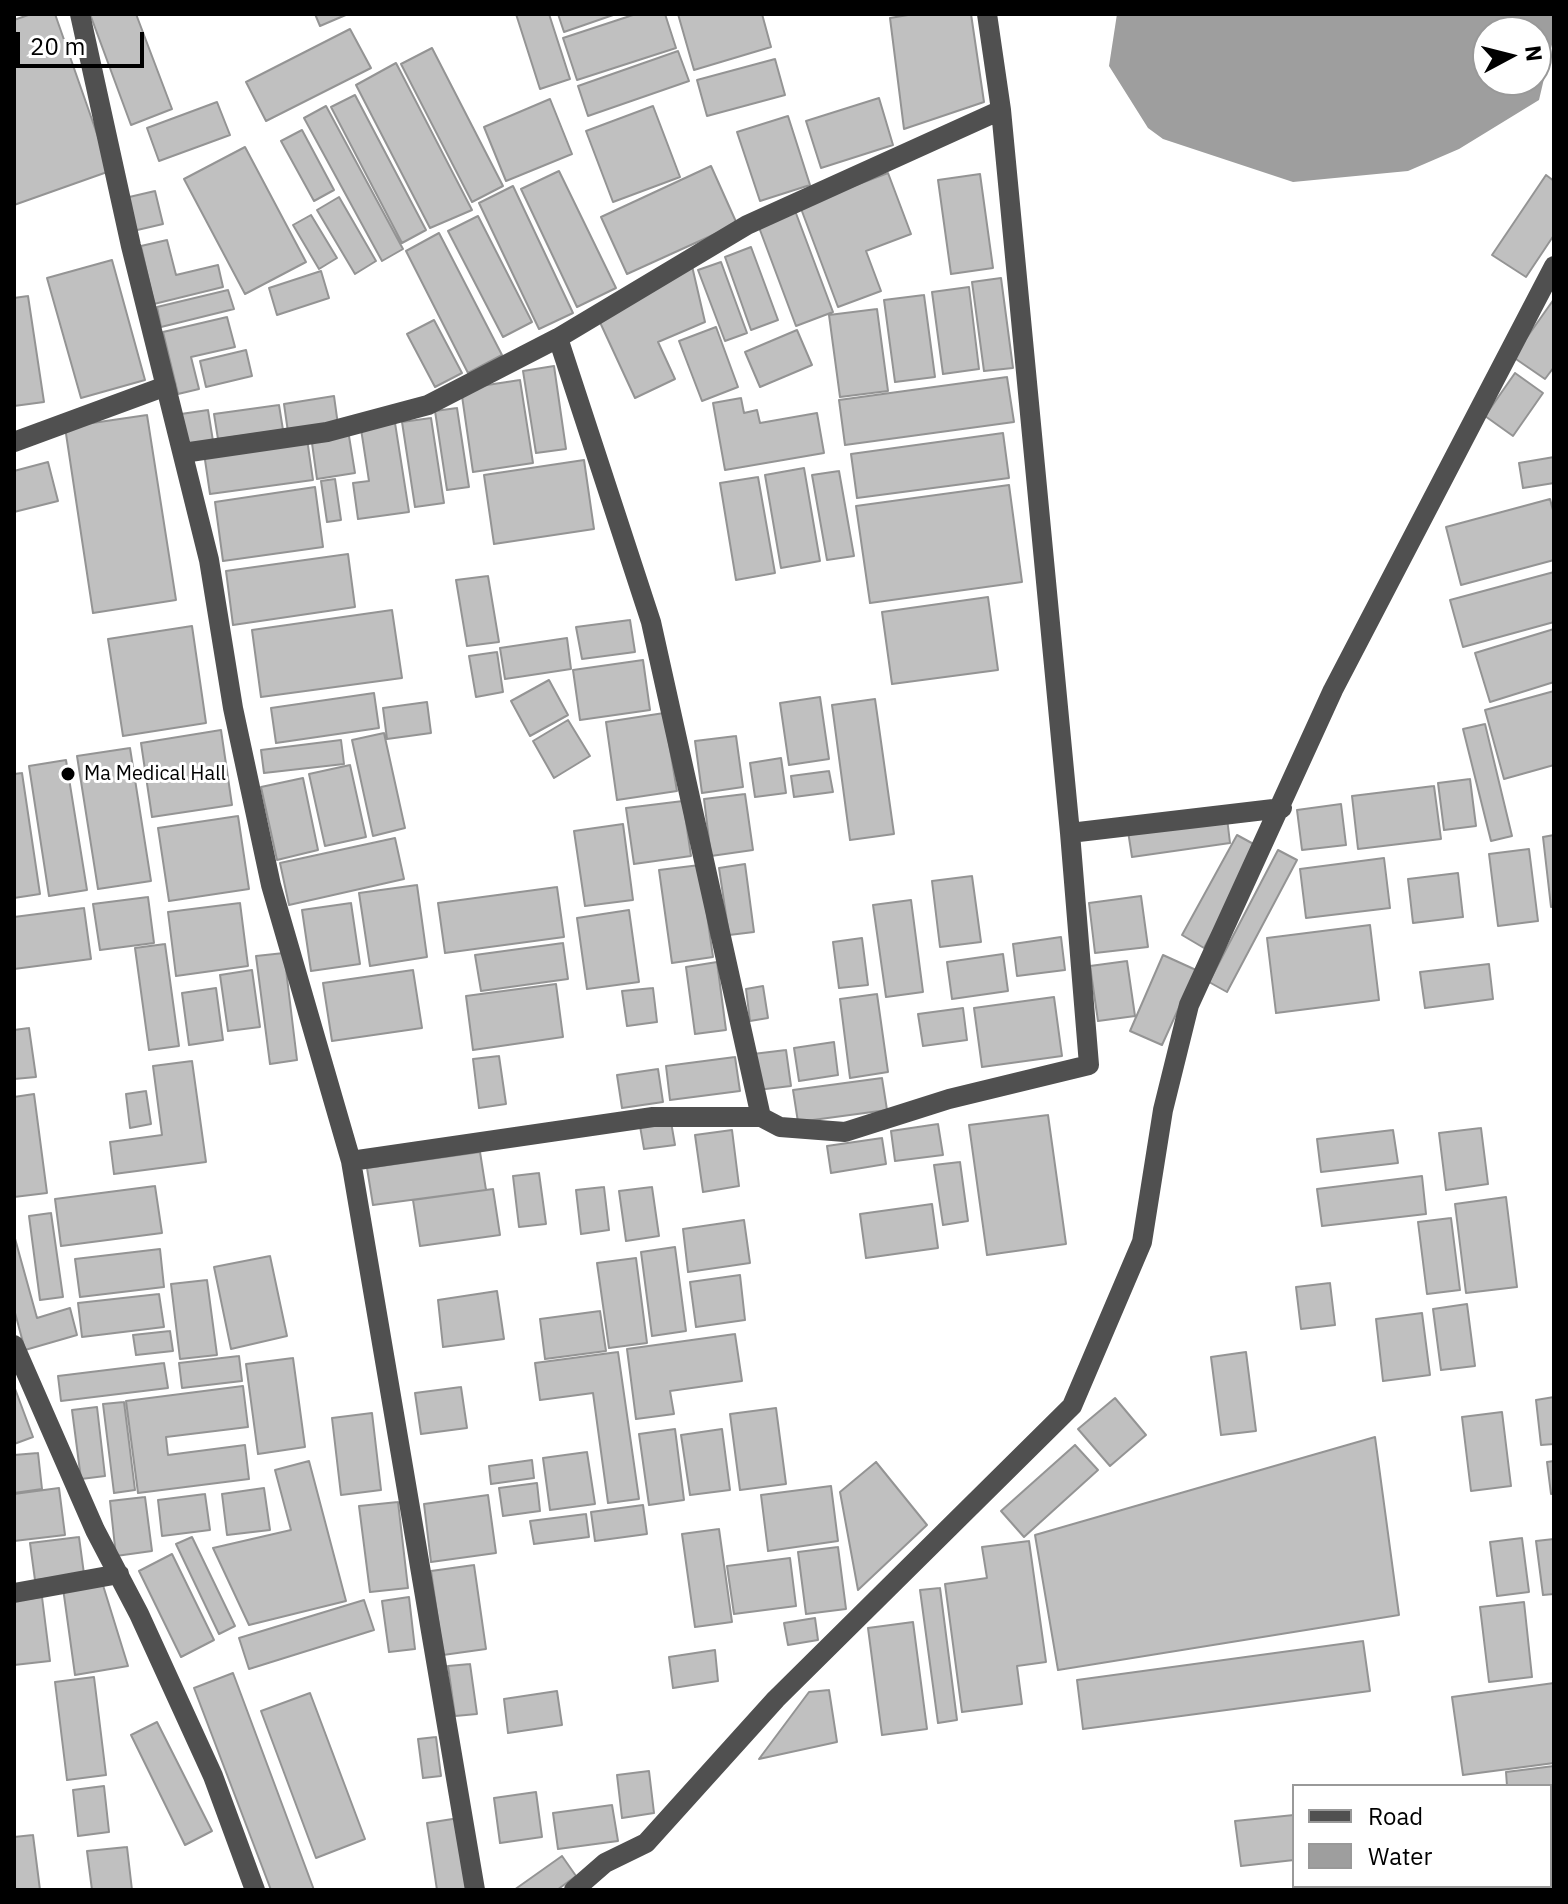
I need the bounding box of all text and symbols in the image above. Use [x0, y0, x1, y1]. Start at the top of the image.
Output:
scale bar [20, 16, 148, 66]
north arrow [1472, 16, 1552, 96]
text: 20 m [30, 30, 85, 62]
text: N [1519, 44, 1550, 63]
place label: Ma Medical Hall [84, 762, 226, 786]
marker: Ma Medical Hall [59, 765, 77, 783]
legend [1292, 1784, 1552, 1888]
text: Road [1368, 1800, 1423, 1832]
text: Water [1368, 1840, 1432, 1872]

